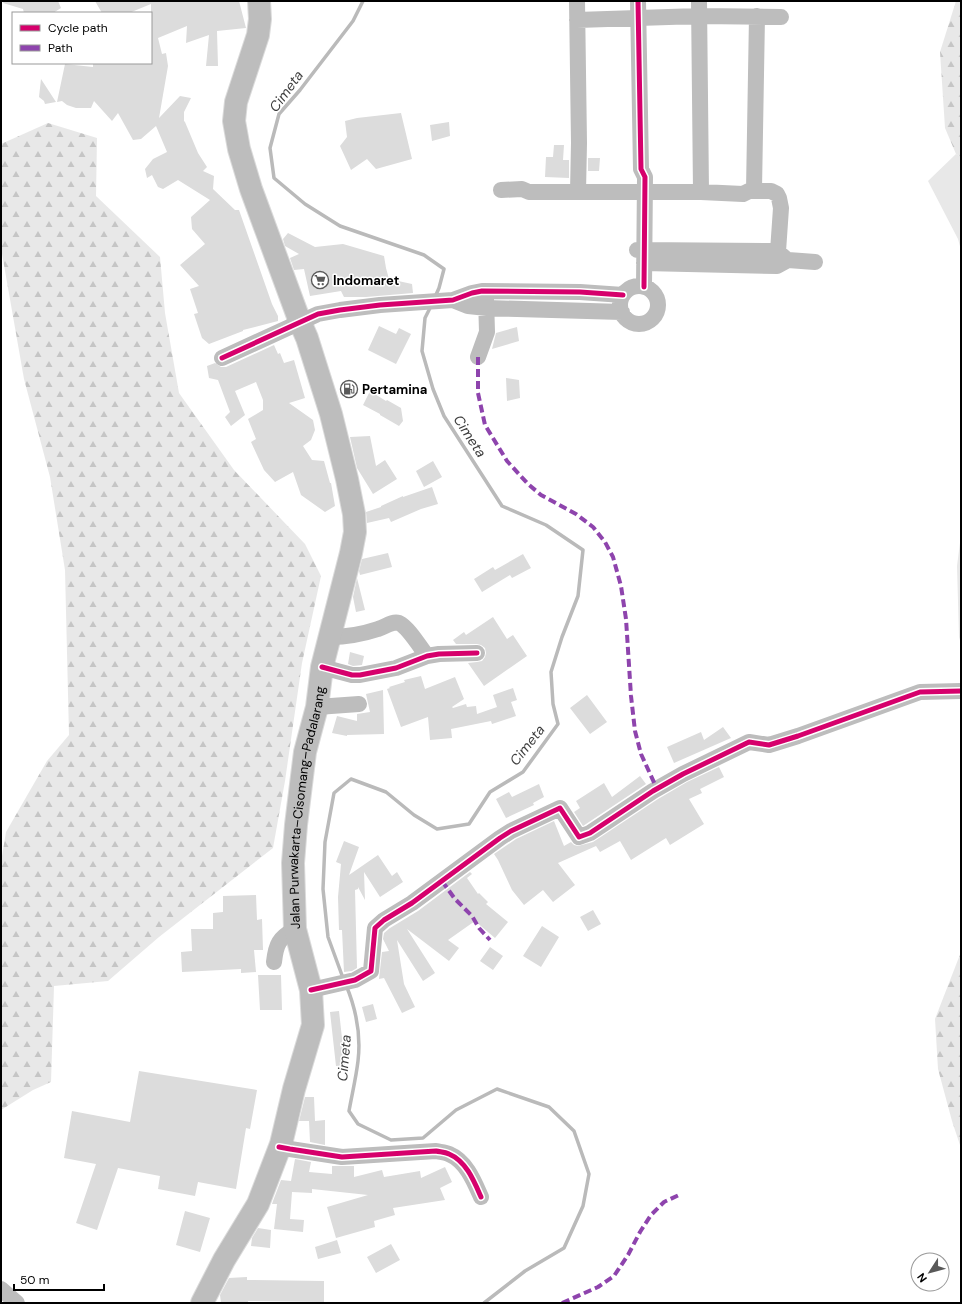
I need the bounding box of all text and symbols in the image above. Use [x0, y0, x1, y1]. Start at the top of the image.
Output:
legend [12, 12, 152, 64]
text: Cycle path [48, 20, 108, 36]
text: Path [48, 40, 73, 56]
water label: Cimeta [265, 67, 307, 115]
supermarket icon: Indomaret [310, 270, 330, 290]
place label: Indomaret [333, 272, 399, 289]
fuel station icon: Pertamina [339, 379, 359, 399]
place label: Pertamina [362, 381, 427, 398]
water label: Cimeta [450, 411, 490, 461]
street label: Jalan Purwakarta–Cisomang–Padalarang [285, 685, 329, 929]
water label: Cimeta [505, 721, 549, 769]
water label: Cimeta [333, 1034, 355, 1082]
north arrow [910, 1252, 950, 1292]
scale bar [14, 1266, 104, 1292]
text: N [914, 1271, 930, 1285]
text: 50 m [20, 1272, 49, 1288]

